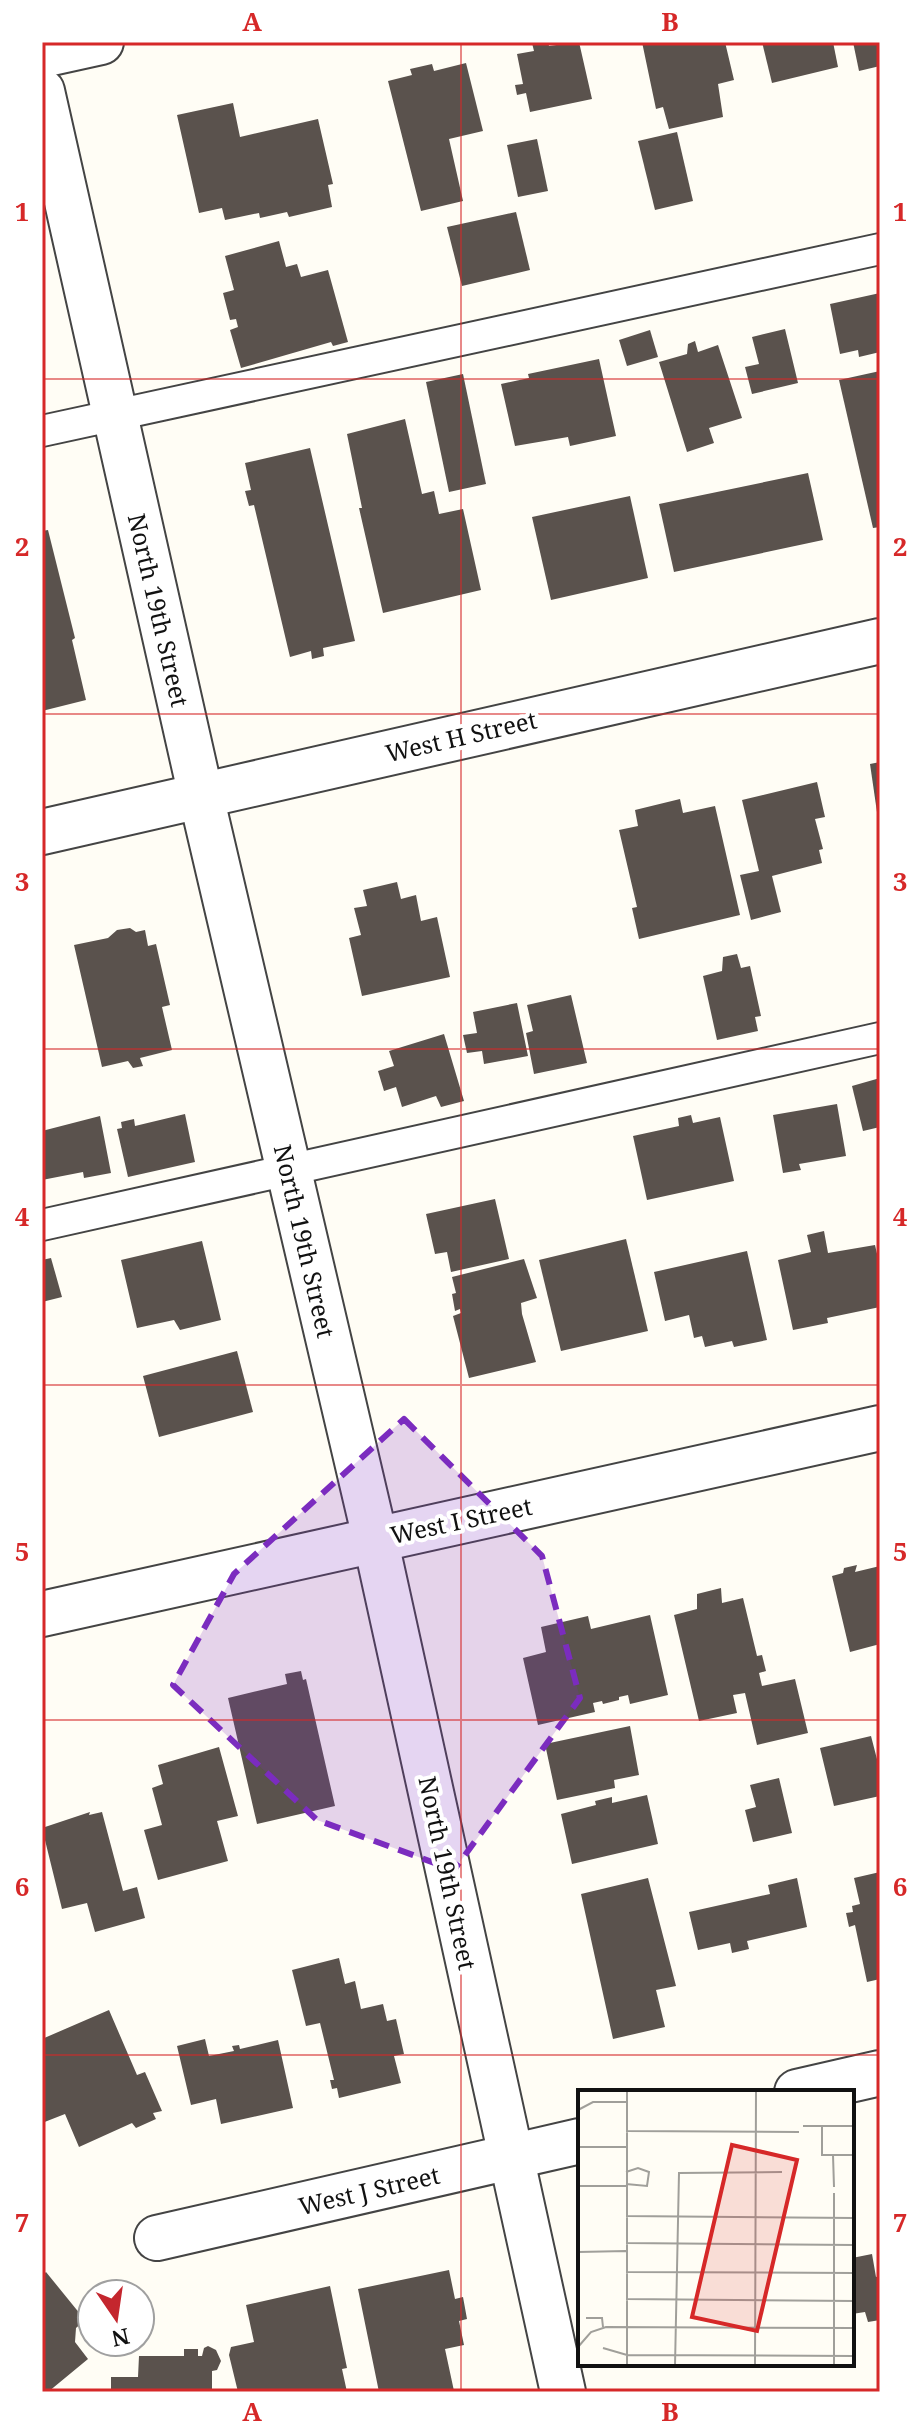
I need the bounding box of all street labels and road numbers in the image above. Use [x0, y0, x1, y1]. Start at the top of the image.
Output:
street label: North 19th Street [121, 510, 197, 710]
street label: West H Street [382, 703, 540, 769]
street label: North 19th Street [267, 1141, 343, 1341]
street label: West I Street [387, 1489, 535, 1551]
street label: North 19th Street [411, 1773, 485, 1973]
street label: West J Street [295, 2158, 443, 2222]

